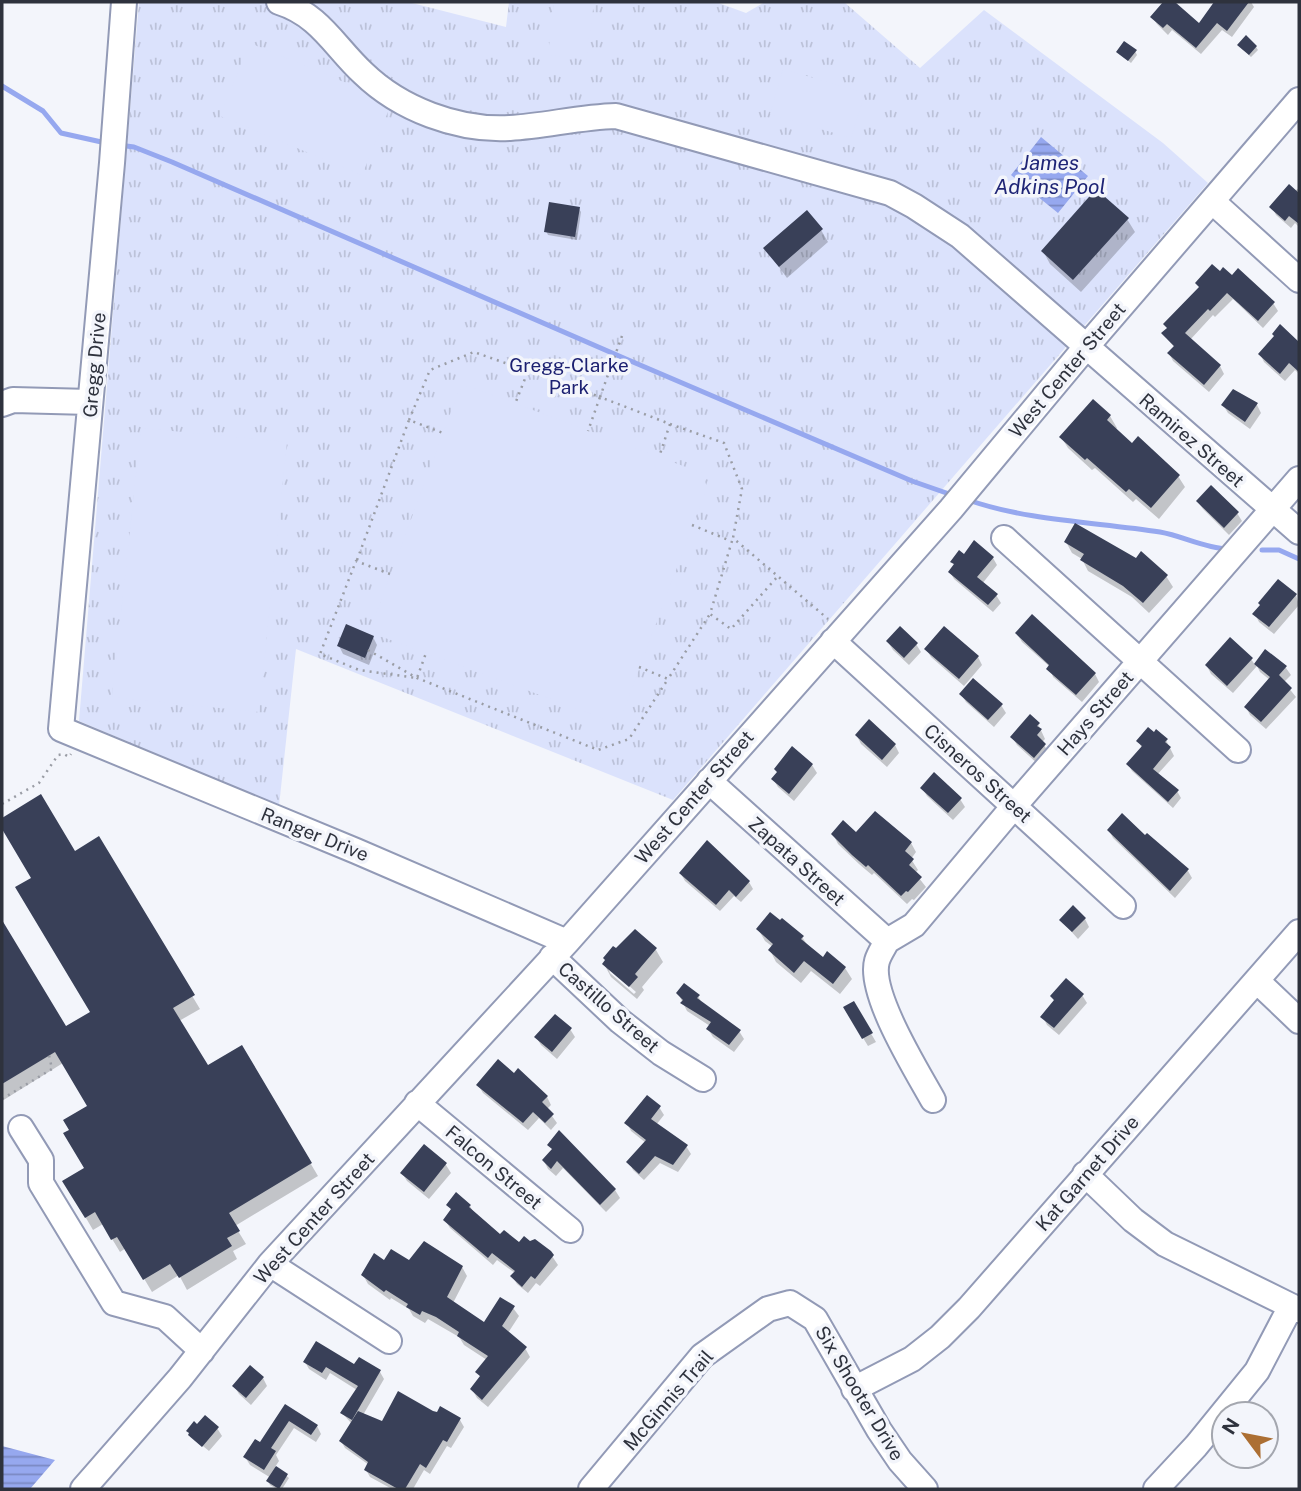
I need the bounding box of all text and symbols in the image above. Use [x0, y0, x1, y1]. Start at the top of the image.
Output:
water label: James Adkins Pool [994, 150, 1106, 199]
street label: West Center Street [1004, 298, 1130, 442]
street label: Gregg Drive [78, 312, 110, 418]
park label: Gregg-Clarke Park [509, 354, 629, 398]
street label: Ramirez Street [1135, 389, 1249, 491]
street label: Hays Street [1052, 666, 1138, 760]
street label: Cisneros Street [920, 719, 1036, 827]
street label: West Center Street [630, 726, 758, 868]
street label: Ranger Drive [258, 802, 372, 866]
street label: Zapata Street [744, 812, 850, 910]
street label: Castillo Street [554, 957, 664, 1057]
street label: Kat Garnet Drive [1031, 1111, 1143, 1235]
street label: Falcon Street [441, 1120, 547, 1214]
street label: West Center Street [249, 1148, 379, 1288]
street label: Six Shooter Drive [811, 1322, 909, 1464]
street label: McGinnis Trail [619, 1345, 717, 1455]
north arrow [1210, 1400, 1280, 1470]
text: N [1217, 1414, 1244, 1438]

